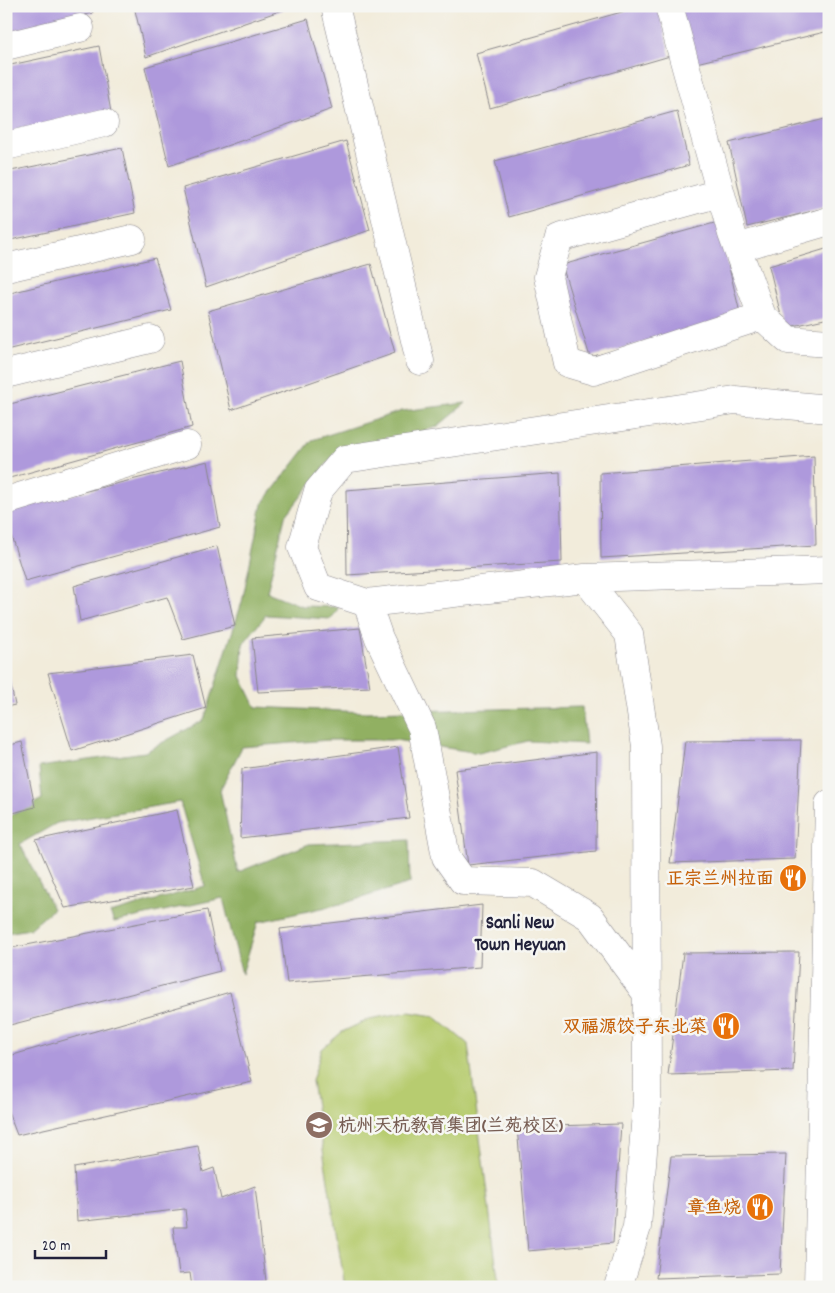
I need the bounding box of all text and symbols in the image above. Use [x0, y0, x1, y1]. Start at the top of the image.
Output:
restaurant icon: 正宗兰州拉面 [778, 863, 808, 893]
place label: 正宗兰州拉面 [666, 868, 774, 893]
district label: Sanli New Town Heyuan [474, 911, 566, 960]
restaurant icon: 双福源饺子东北菜 [711, 1011, 741, 1041]
place label: 双福源饺子东北菜 [563, 1016, 707, 1041]
school or university icon: 杭州天杭教育集团(兰苑校区) [304, 1110, 334, 1140]
place label: 杭州天杭教育集团(兰苑校区) [338, 1115, 563, 1140]
restaurant icon: 章鱼烧 [745, 1192, 775, 1222]
place label: 章鱼烧 [687, 1197, 741, 1222]
scale bar [35, 1228, 106, 1260]
text: 20 m [42, 1236, 70, 1258]

